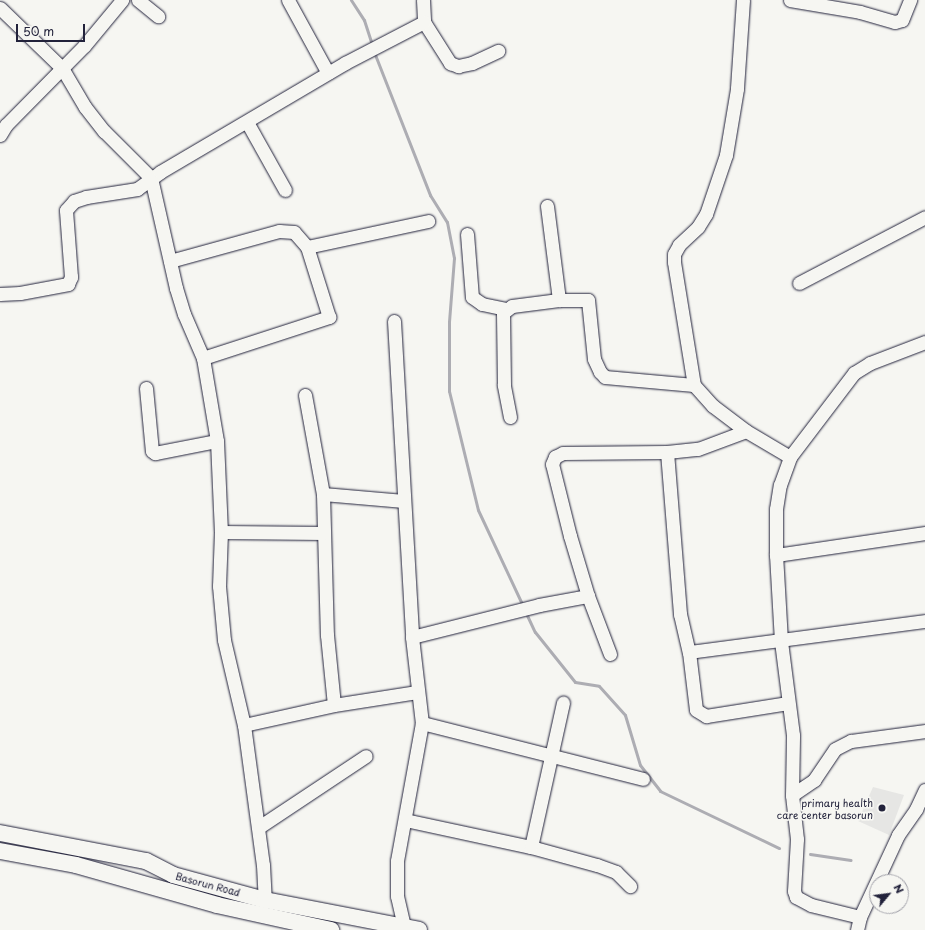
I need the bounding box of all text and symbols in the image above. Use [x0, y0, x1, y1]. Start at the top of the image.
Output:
scale bar [18, 16, 87, 42]
text: 50 m [23, 22, 54, 40]
place label: primary health care center basorun [776, 796, 873, 820]
marker: primary health care center basorun [876, 802, 888, 814]
street label: Basorun Road [174, 870, 242, 898]
north arrow [869, 874, 909, 914]
text: N [890, 880, 909, 896]

